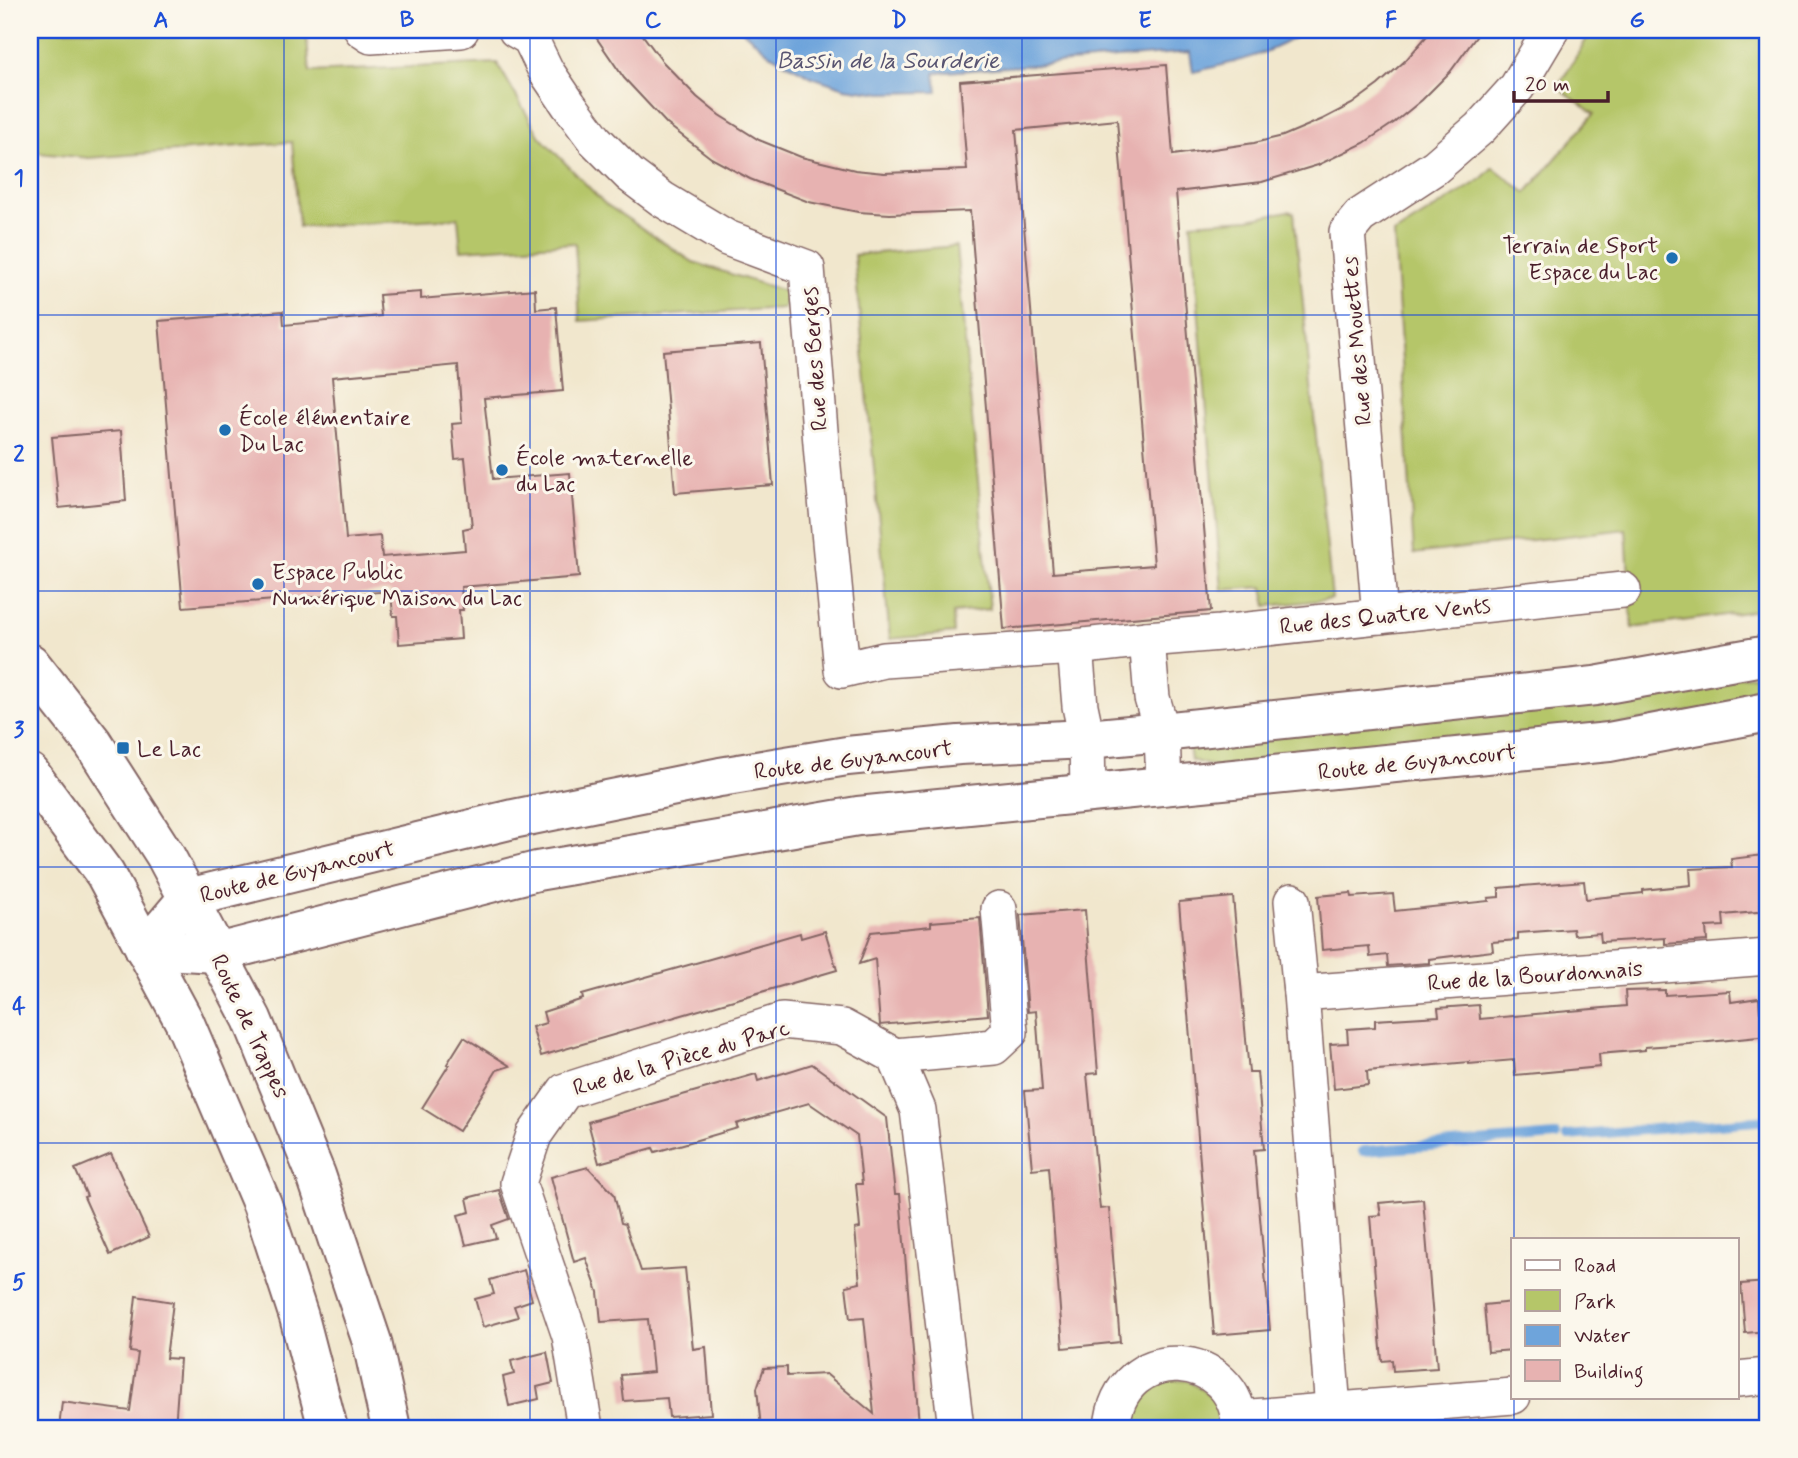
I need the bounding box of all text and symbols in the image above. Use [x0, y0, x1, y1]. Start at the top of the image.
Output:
text: A [153, 6, 169, 36]
text: B [400, 6, 415, 36]
text: C [645, 6, 662, 36]
text: D [891, 6, 907, 36]
text: E [1138, 6, 1152, 36]
text: F [1385, 6, 1397, 36]
text: G [1629, 6, 1645, 36]
water label: Bassin de la Sourderie [777, 46, 1000, 77]
scale bar [1514, 60, 1609, 104]
text: 20 m [1525, 71, 1570, 99]
text: 1 [14, 164, 24, 194]
place label: Terrain de Sport Espace du Lac [1502, 232, 1658, 288]
marker: Terrain de Sport Espace du Lac [1664, 250, 1680, 266]
street label: Rue des Mouettes [1336, 255, 1380, 427]
street label: Rue des Berges [796, 286, 838, 432]
place label: École élémentaire Du Lac [239, 403, 411, 460]
marker: École élémentaire Du Lac [217, 422, 233, 438]
text: 2 [13, 440, 25, 470]
place label: École maternelle du Lac [516, 443, 693, 500]
marker: École maternelle du Lac [494, 462, 510, 478]
place label: Espace Public Numérique Maison du Lac [272, 558, 522, 614]
marker: Espace Public Numérique Maison du Lac [250, 576, 266, 592]
street label: Rue des Quatre Vents [1278, 591, 1492, 643]
text: 3 [14, 716, 25, 746]
street label: Route de Guyancourt [752, 734, 954, 788]
place label: Le Lac [137, 735, 201, 765]
street label: Route de Guyancourt [1316, 738, 1518, 788]
marker: Le Lac [115, 740, 131, 756]
street label: Route de Guyancourt [197, 834, 398, 912]
street label: Route de Trappes [203, 950, 296, 1104]
street label: Rue de la Bourdonnais [1426, 955, 1644, 999]
text: 4 [12, 992, 26, 1022]
street label: Rue de la Pièce du Parc [570, 1014, 793, 1104]
legend [1511, 1238, 1738, 1398]
text: Road [1574, 1252, 1616, 1280]
text: 5 [12, 1268, 26, 1298]
text: Park [1574, 1288, 1616, 1316]
text: Water [1574, 1322, 1630, 1350]
text: Building [1574, 1358, 1644, 1388]

